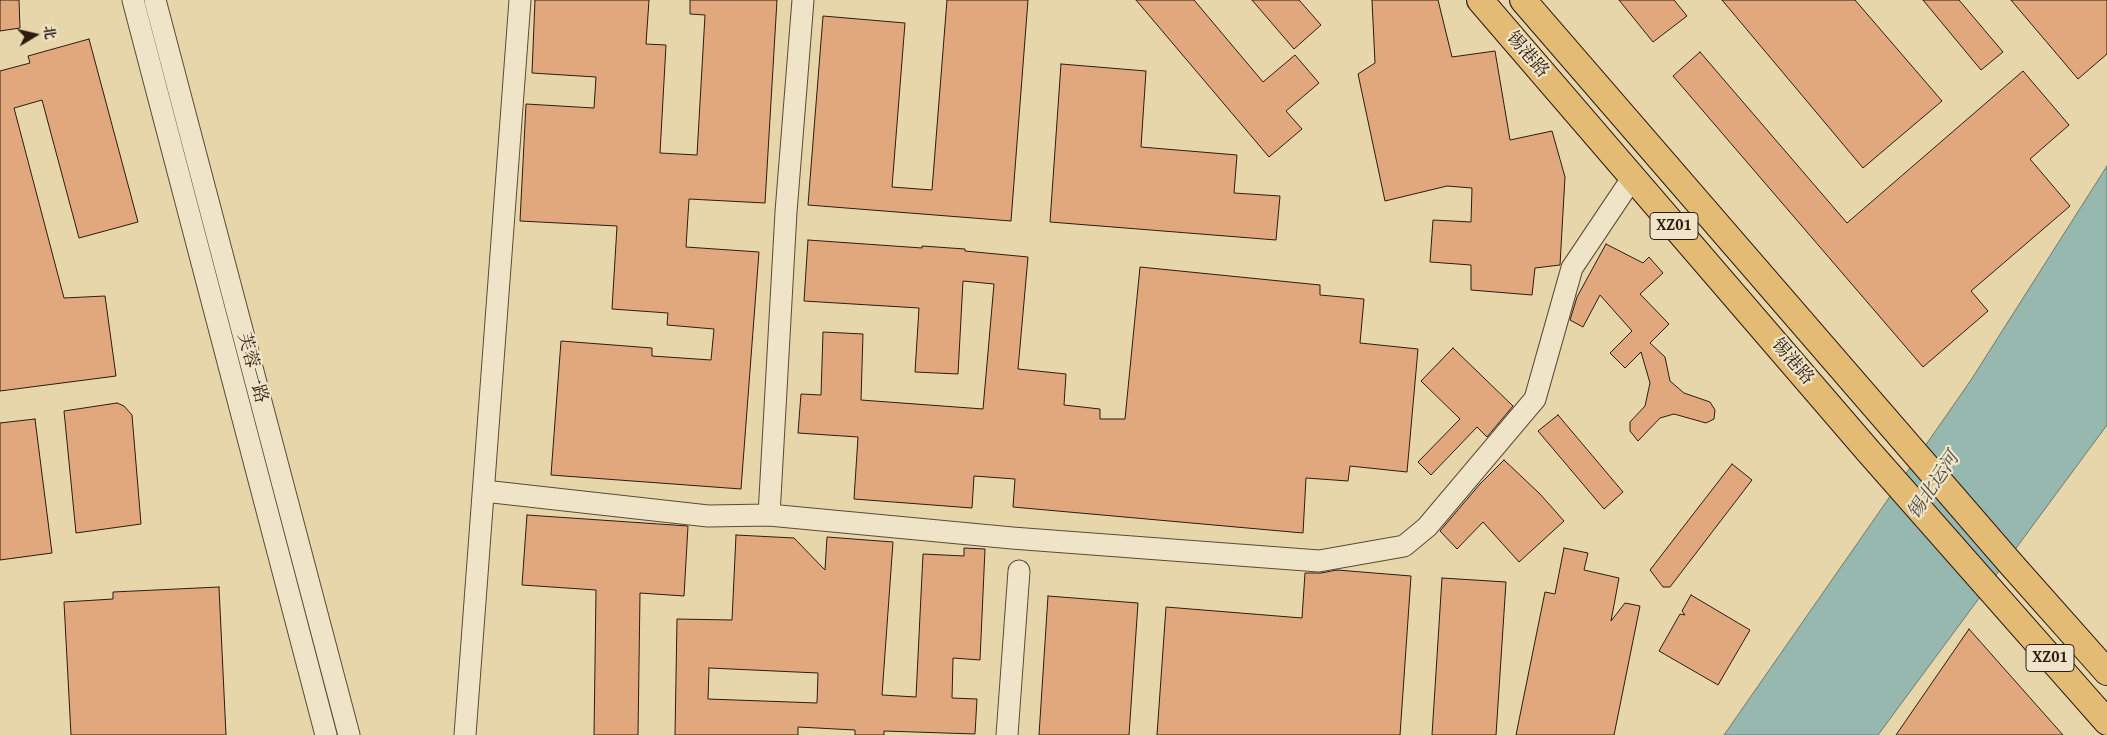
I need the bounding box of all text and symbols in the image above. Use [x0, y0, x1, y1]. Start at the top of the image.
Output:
north arrow [10, 10, 60, 60]
text: 北 [39, 24, 61, 41]
street label: 锡港路 [1501, 28, 1553, 82]
road number: XZ01 [1650, 212, 1698, 240]
street label: 芙蓉一路 [232, 330, 272, 406]
street label: 锡港路 [1766, 335, 1818, 389]
water label: 锡北运河 [1903, 448, 1965, 524]
road number: XZ01 [2026, 644, 2074, 671]

